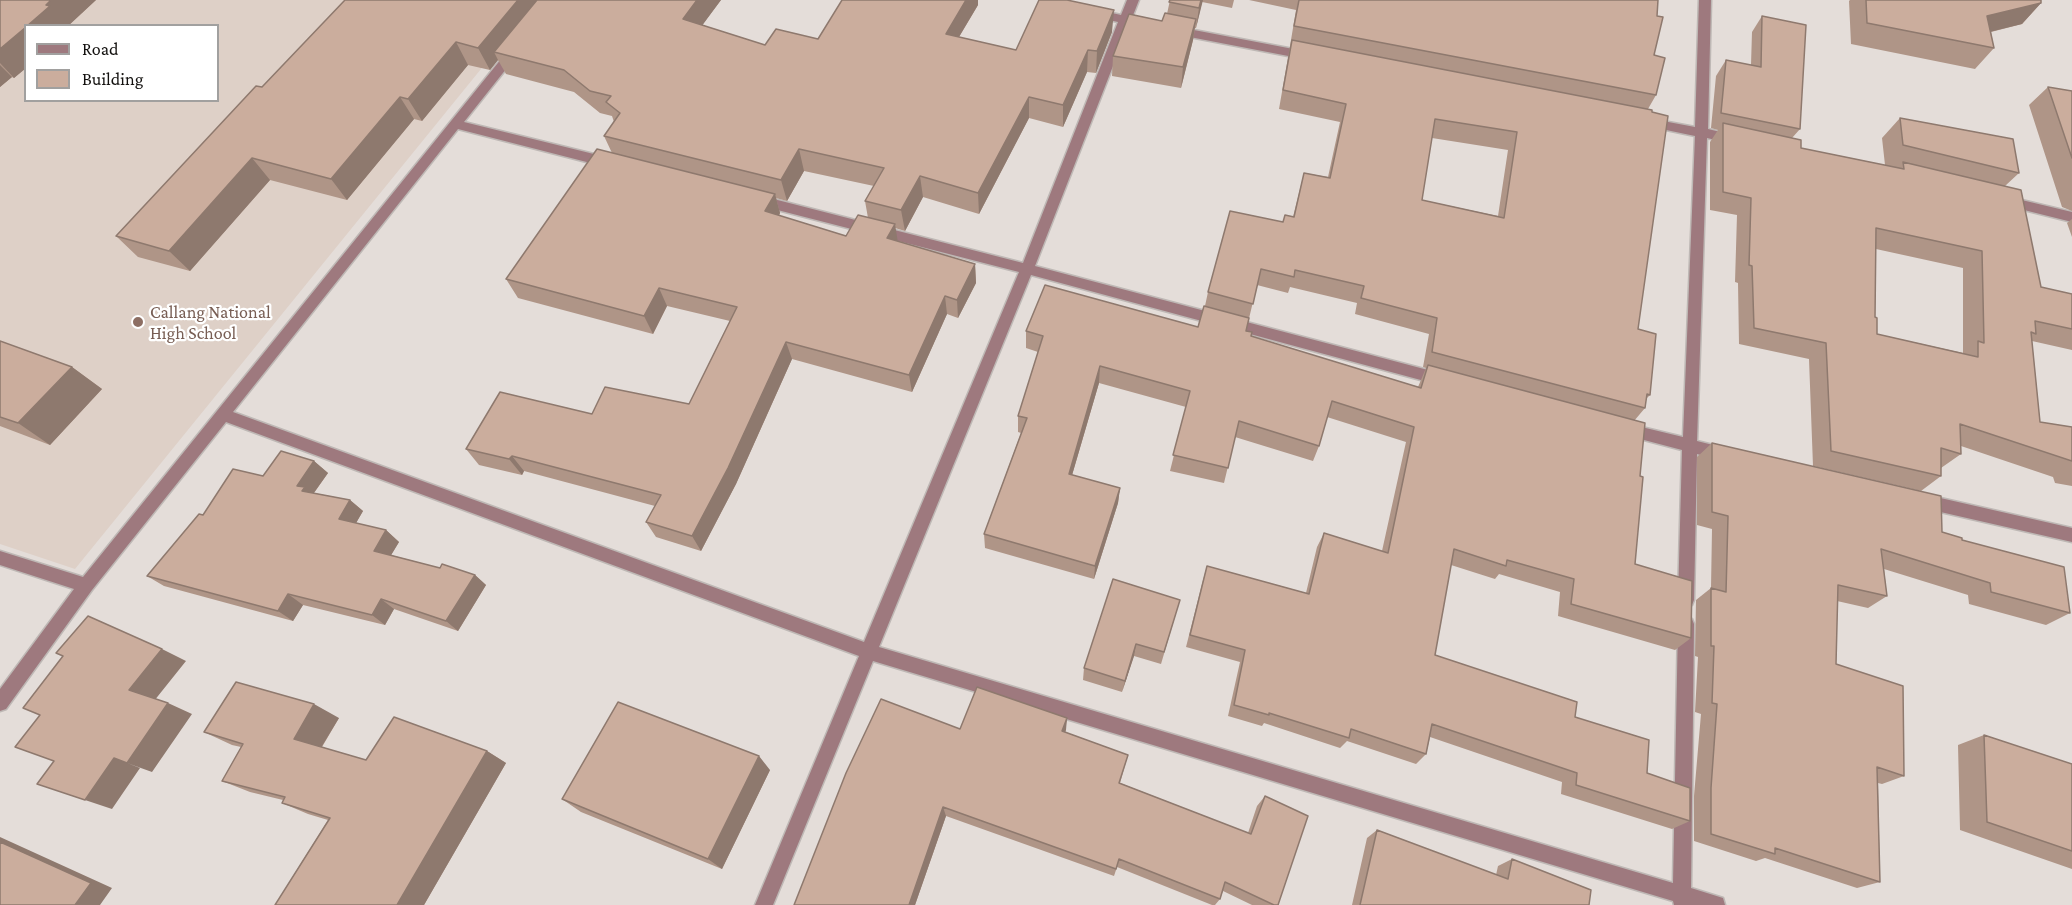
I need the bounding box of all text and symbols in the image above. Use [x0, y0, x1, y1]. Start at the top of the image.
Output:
legend [24, 24, 219, 102]
text: Road [82, 39, 119, 59]
text: Building [82, 69, 143, 89]
place label: Callang National High School [150, 301, 271, 344]
marker: Callang National High School [131, 315, 145, 329]

